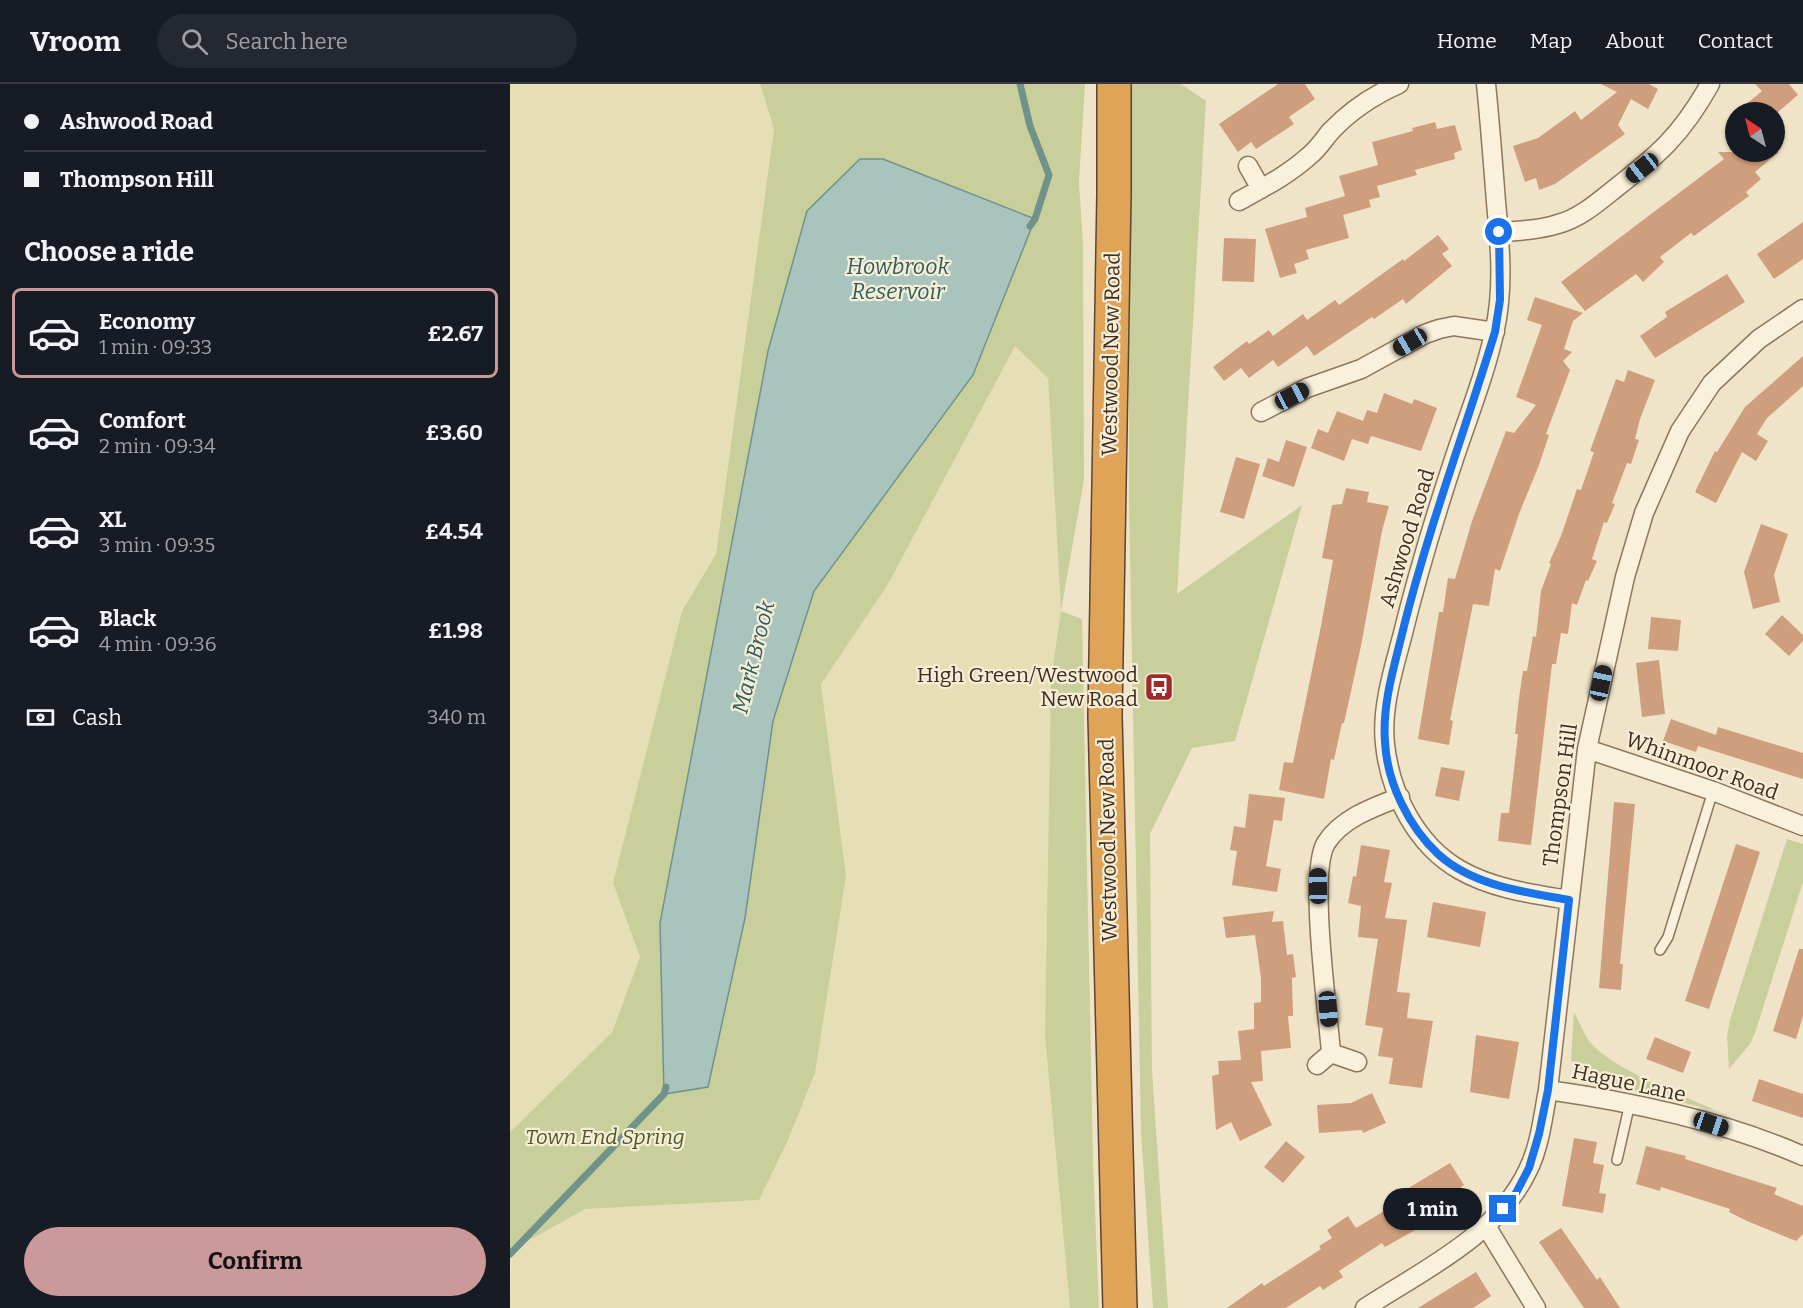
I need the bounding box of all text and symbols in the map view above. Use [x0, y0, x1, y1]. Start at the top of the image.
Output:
search box [157, 14, 577, 68]
text: Vroom [30, 25, 121, 58]
icon: search [178, 25, 211, 58]
text: Search here [226, 28, 348, 55]
text: Home [1437, 28, 1497, 54]
text: Map [1530, 28, 1572, 54]
text: About [1605, 28, 1665, 54]
text: Contact [1698, 28, 1773, 54]
north arrow [1725, 102, 1785, 162]
map controls [1725, 102, 1785, 162]
text: Ashwood Road [60, 108, 213, 135]
car [1622, 150, 1662, 186]
text: Thompson Hill [60, 166, 214, 193]
route start [1485, 218, 1512, 245]
text: Choose a ride [24, 236, 194, 268]
street label: Westwood New Road [1096, 252, 1126, 456]
water label: Howbrook Reservoir [847, 253, 951, 305]
icon: car [27, 306, 81, 360]
text: Economy [99, 308, 195, 335]
text: £2.67 [427, 320, 483, 347]
car [1390, 325, 1430, 359]
text: 1 min · 09:33 [99, 335, 212, 359]
car [1272, 380, 1312, 412]
icon: car [27, 405, 81, 459]
text: Comfort [99, 407, 186, 434]
text: £3.60 [425, 419, 483, 446]
text: 2 min · 09:34 [99, 434, 216, 458]
street label: Ashwood Road [1374, 465, 1440, 611]
icon: car [27, 504, 81, 558]
text: XL [99, 506, 126, 533]
text: £4.54 [425, 518, 483, 545]
text: 3 min · 09:35 [99, 533, 215, 557]
water label: Mark Brook [726, 597, 781, 716]
icon: car [27, 603, 81, 657]
text: Black [99, 605, 156, 632]
text: £1.98 [428, 617, 483, 644]
text: 4 min · 09:36 [99, 632, 217, 656]
place label: High Green/Westwood New Road [917, 662, 1138, 712]
car [1588, 664, 1614, 702]
bus stop icon: High Green/Westwood New Road [1143, 671, 1175, 703]
icon: cash [24, 701, 57, 734]
text: Cash [72, 704, 122, 731]
text: 340 m [427, 705, 486, 729]
street label: Thompson Hill [1537, 722, 1583, 868]
street label: Whinmoor Road [1622, 726, 1782, 806]
street label: Westwood New Road [1093, 738, 1123, 942]
car [1309, 868, 1327, 904]
car [1317, 990, 1339, 1028]
street label: Hague Lane [1570, 1058, 1688, 1108]
car [1691, 1110, 1731, 1138]
park label: Town End Spring [525, 1124, 685, 1150]
callout: 1 min [1383, 1188, 1482, 1230]
route end [1489, 1195, 1516, 1222]
text: 1 min [1407, 1197, 1458, 1221]
button: Confirm [24, 1227, 486, 1296]

